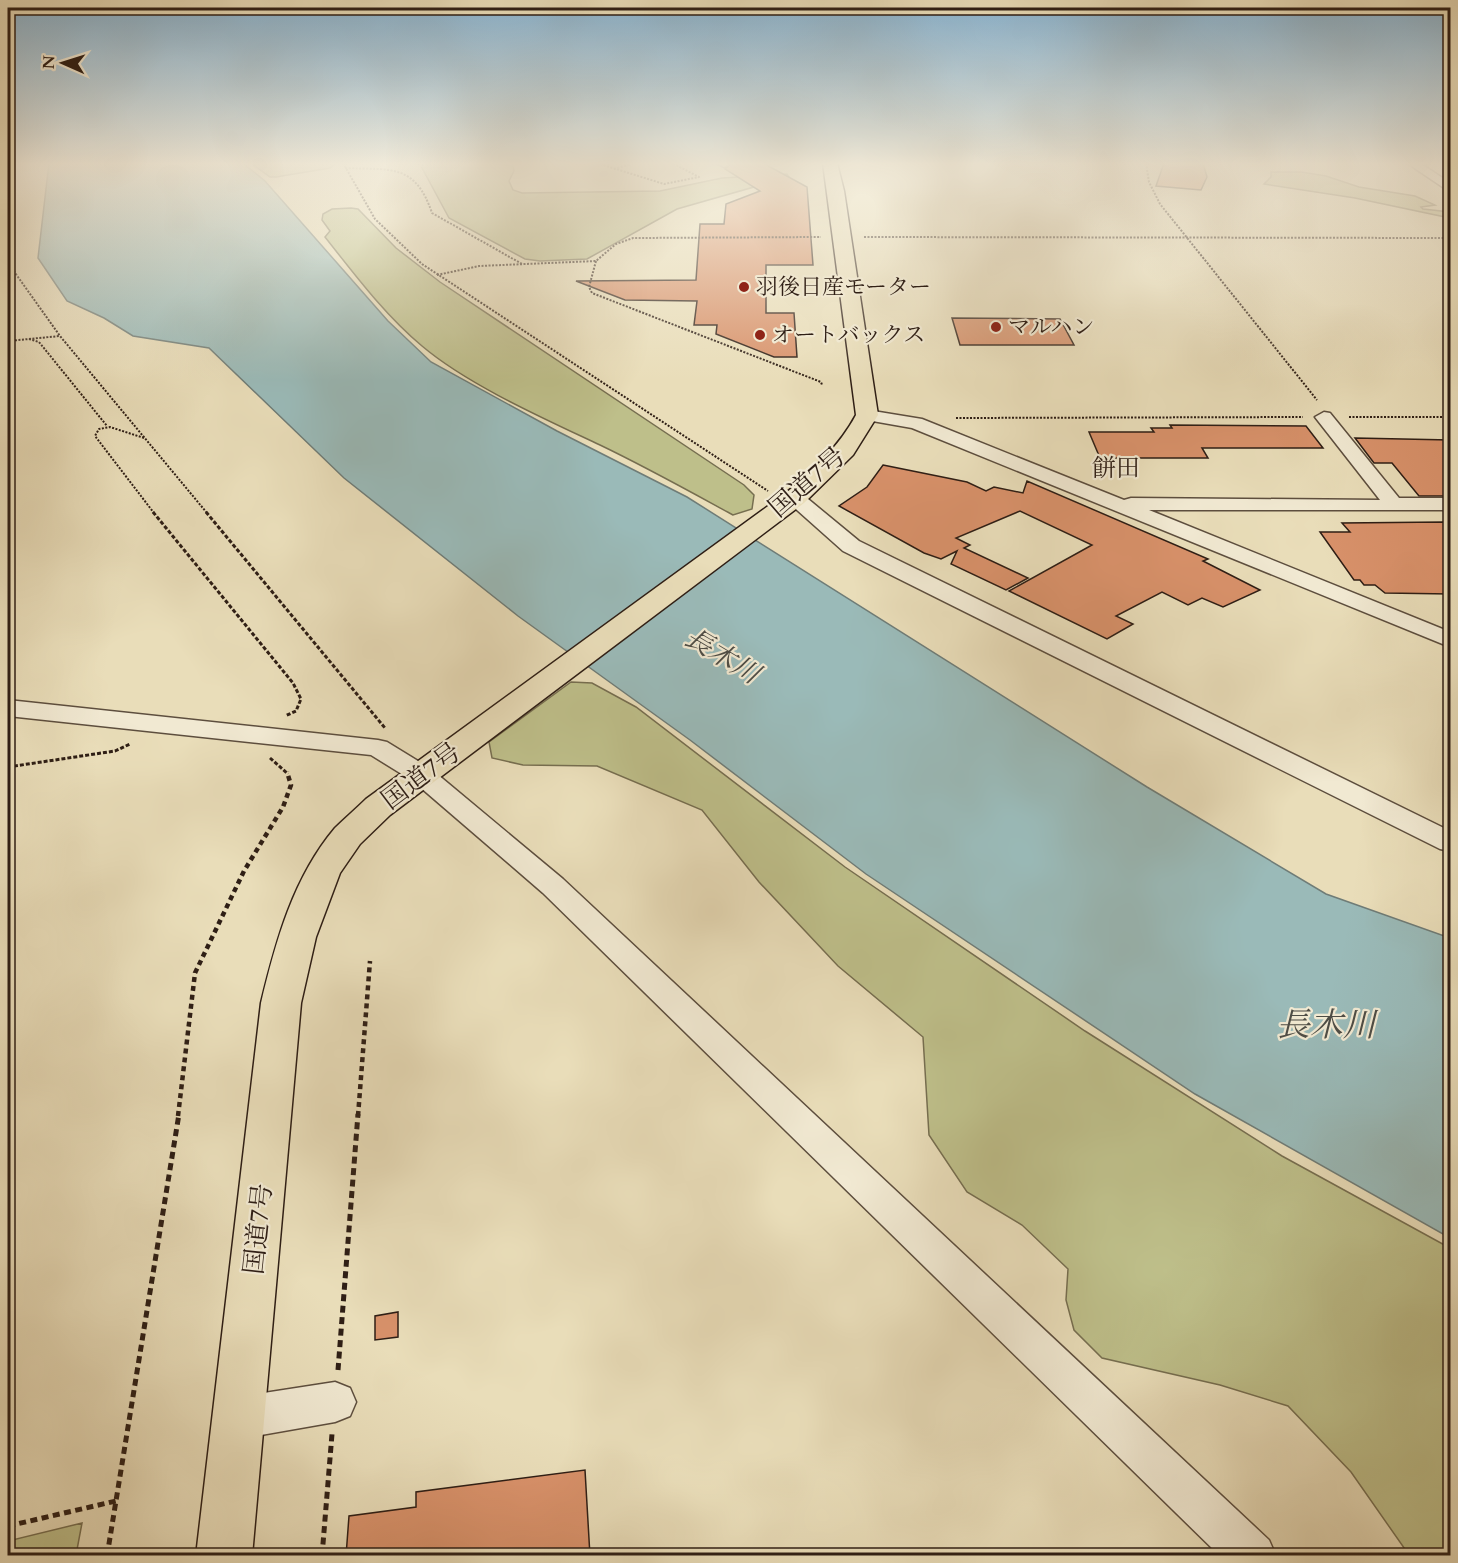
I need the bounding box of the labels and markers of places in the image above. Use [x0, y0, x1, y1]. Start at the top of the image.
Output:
place label: 羽後日産モーター [756, 272, 931, 302]
marker: 羽後日産モーター [737, 280, 751, 294]
place label: マルハン [1008, 312, 1094, 342]
place label: オートバックス [772, 320, 925, 350]
marker: マルハン [989, 320, 1003, 334]
marker: オートバックス [753, 328, 767, 342]

